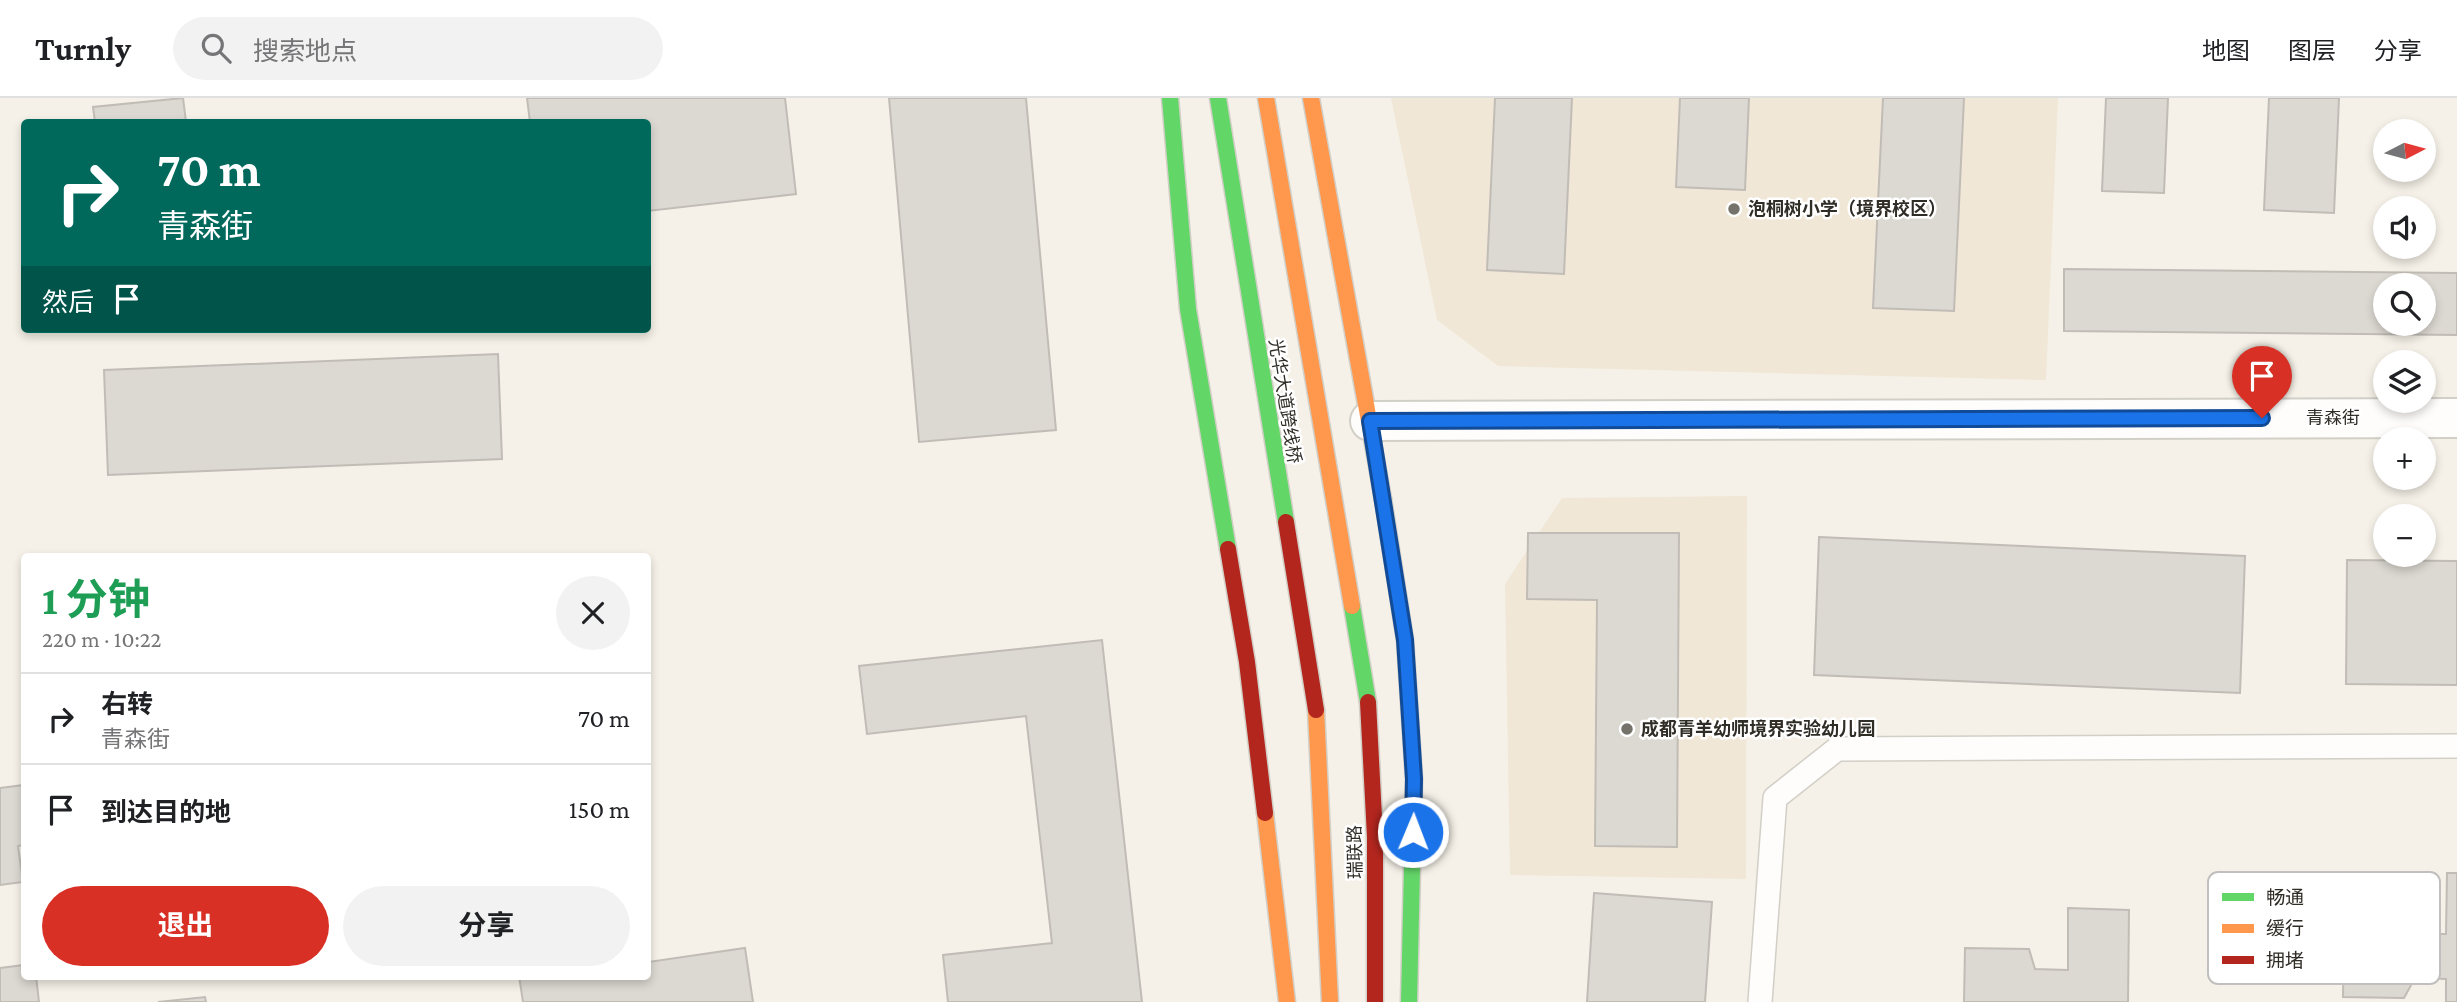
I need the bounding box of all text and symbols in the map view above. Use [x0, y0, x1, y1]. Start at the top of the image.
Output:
search box [173, 17, 663, 80]
icon: search [197, 29, 235, 67]
text: Turnly [35, 30, 131, 67]
text: 搜索地点 [253, 37, 357, 66]
text: 地图 [2202, 37, 2250, 64]
text: 图层 [2288, 37, 2336, 64]
text: 分享 [2374, 37, 2422, 64]
north arrow [2373, 119, 2436, 182]
map controls [2373, 119, 2436, 567]
text: 70 m [157, 142, 261, 197]
icon: right [42, 147, 133, 238]
button: sound [2373, 196, 2436, 259]
place label: 泡桐树小学（境界校区） [1748, 199, 1946, 219]
marker: 泡桐树小学（境界校区） [1726, 201, 1742, 217]
text: 青森街 [157, 208, 253, 244]
button: search [2373, 273, 2436, 336]
icon: arrive [108, 280, 146, 318]
text: 然后 [42, 288, 94, 317]
street label: 光华大道跨线桥 [1265, 337, 1305, 465]
pin [2232, 346, 2292, 418]
button: layers [2373, 350, 2436, 413]
icon: arrive [2243, 357, 2281, 395]
street label: 青森街 [2306, 408, 2360, 428]
button: + [2373, 427, 2436, 490]
button: − [2373, 504, 2436, 567]
text: 1 分钟 [42, 576, 150, 623]
button: close [556, 576, 630, 650]
text: 220 m · 10:22 [42, 626, 161, 652]
text: 右转 [101, 690, 153, 719]
icon: right [42, 700, 80, 738]
text: 70 m [578, 704, 630, 733]
place label: 成都青羊幼师境界实验幼儿园 [1641, 719, 1875, 739]
marker: 成都青羊幼师境界实验幼儿园 [1619, 721, 1635, 737]
text: 青森街 [101, 726, 170, 752]
icon: arrive [42, 791, 80, 829]
text: 150 m [569, 795, 630, 824]
position arrow [1376, 795, 1450, 869]
text: 到达目的地 [101, 798, 231, 827]
street label: 瑞联路 [1345, 825, 1365, 879]
legend [2208, 872, 2440, 984]
button: 退出 [42, 886, 329, 966]
button: 分享 [343, 886, 630, 966]
text: 畅通 [2266, 887, 2304, 908]
text: 缓行 [2266, 918, 2304, 939]
text: 拥堵 [2266, 950, 2304, 971]

